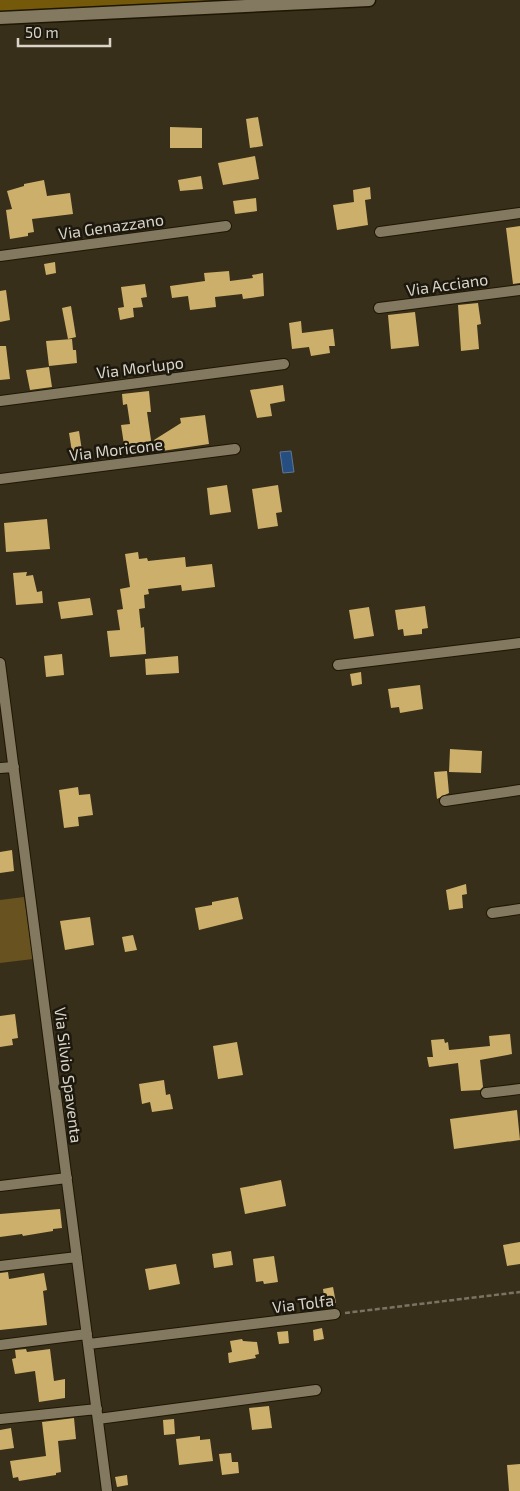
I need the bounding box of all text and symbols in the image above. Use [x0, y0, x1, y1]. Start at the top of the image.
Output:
scale bar [18, 15, 110, 47]
text: 50 m [25, 23, 59, 41]
street label: Via Genazzano [57, 209, 165, 243]
street label: Via Acciano [405, 269, 489, 299]
street label: Via Morlupo [95, 352, 185, 382]
street label: Via Moricone [68, 434, 164, 464]
street label: Via Silvio Spaventa [51, 1006, 87, 1144]
street label: Via Tolfa [271, 1290, 335, 1316]

